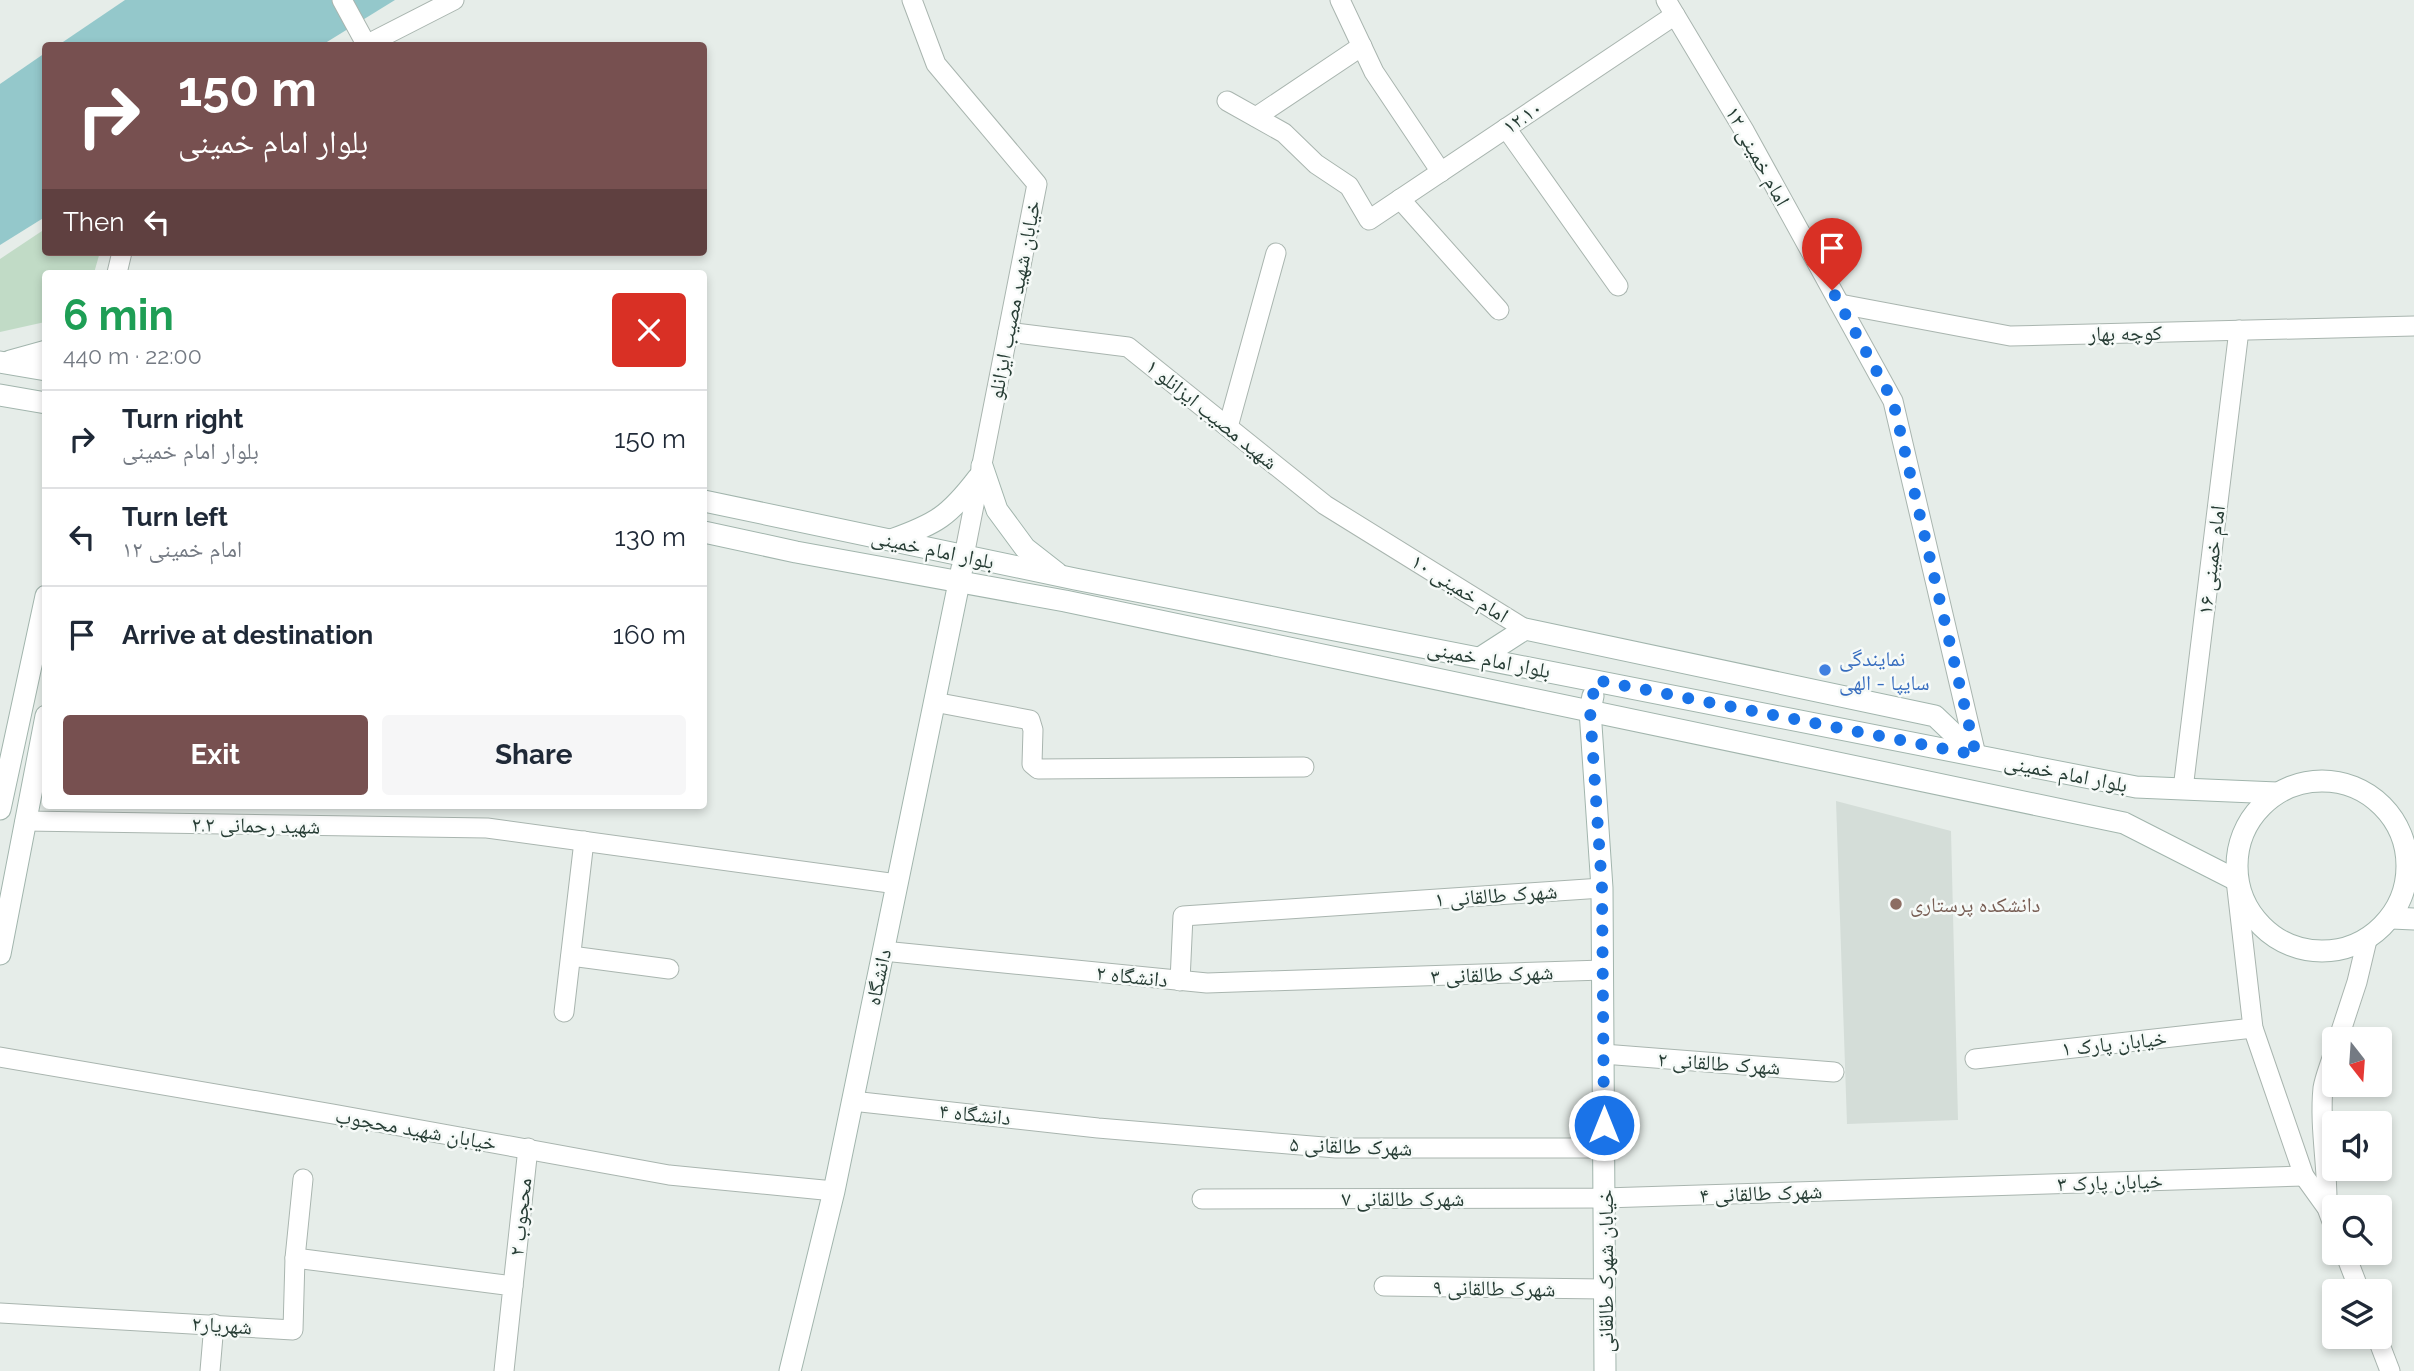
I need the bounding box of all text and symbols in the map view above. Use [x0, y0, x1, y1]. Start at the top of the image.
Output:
text: 150 m [178, 60, 317, 117]
icon: right [63, 70, 154, 161]
street label: ۱۲.۱۰ [1498, 95, 1546, 139]
street label: امام خمینی ۱۲ [1719, 102, 1796, 211]
text: بلوار امام خمینی [178, 123, 368, 160]
street label: خیابان شهید مصیب ایزانلو [982, 198, 1046, 402]
icon: left [138, 203, 176, 241]
text: Then [63, 207, 124, 237]
pin [1802, 218, 1862, 290]
icon: arrive [1813, 229, 1851, 267]
text: 6 min [63, 291, 174, 340]
button: close [612, 293, 686, 367]
street label: کوچه بهار [2087, 320, 2162, 346]
text: 440 m · 22:00 [63, 342, 202, 369]
street label: شهید مصیب ایزانلو ۱ [1141, 353, 1283, 475]
text: Turn right [122, 404, 243, 434]
icon: right [63, 420, 101, 458]
text: 150 m [614, 424, 686, 454]
text: بلوار امام خمینی [122, 437, 259, 464]
text: Turn left [122, 502, 228, 532]
street label: امام خمینی ۱۶ [2192, 504, 2232, 616]
icon: left [63, 518, 101, 556]
text: 130 m [615, 522, 686, 552]
street label: بلوار امام خمینی [869, 524, 997, 576]
text: امام خمینی ۱۲ [122, 535, 242, 562]
street label: امام خمینی ۱۰ [1406, 548, 1513, 629]
icon: arrive [63, 616, 101, 654]
text: Arrive at destination [122, 620, 373, 650]
text: 160 m [613, 620, 686, 650]
street label: بلوار امام خمینی [1425, 635, 1553, 685]
place label: نمایندگی سایپا - الهی [1839, 646, 1930, 696]
marker: نمایندگی سایپا - الهی [1817, 662, 1833, 678]
button: Exit [63, 715, 368, 795]
button: Share [382, 715, 686, 795]
street label: بلوار امام خمینی [2002, 749, 2130, 799]
street label: شهید رحمانی ۲.۲ [192, 811, 320, 840]
street label: شهرک طالقانی ۱ [1434, 878, 1558, 913]
place label: دانشکده پرستاری [1910, 892, 2040, 917]
marker: دانشکده پرستاری [1888, 896, 1904, 912]
street label: دانشگاه [860, 947, 896, 1007]
street label: شهرک طالقانی ۳ [1430, 959, 1554, 990]
street label: دانشگاه ۲ [1095, 960, 1169, 992]
street label: خیابان پارک ۱ [2060, 1025, 2168, 1061]
north arrow [2322, 1027, 2392, 1097]
map controls [2322, 1027, 2392, 1349]
street label: شهرک طالقانی ۲ [1657, 1046, 1781, 1081]
position arrow [1567, 1088, 1641, 1162]
street label: دانشگاه ۴ [938, 1098, 1012, 1130]
street label: خیابان شهید محجوب [333, 1103, 499, 1155]
button: sound [2322, 1111, 2392, 1181]
street label: شهرک طالقانی ۵ [1289, 1131, 1413, 1162]
street label: خیابان پارک ۳ [2057, 1168, 2163, 1197]
street label: محجوب ۲ [503, 1177, 537, 1257]
street label: شهرک طالقانی ۴ [1699, 1178, 1823, 1209]
street label: شهرک طالقانی ۷ [1342, 1186, 1464, 1212]
street label: خیابان شهرک طالقانی [1593, 1189, 1619, 1353]
button: search [2322, 1195, 2392, 1265]
street label: شهرک طالقانی ۹ [1432, 1274, 1556, 1303]
button: layers [2322, 1279, 2392, 1349]
street label: شهریار۲ [191, 1310, 253, 1340]

